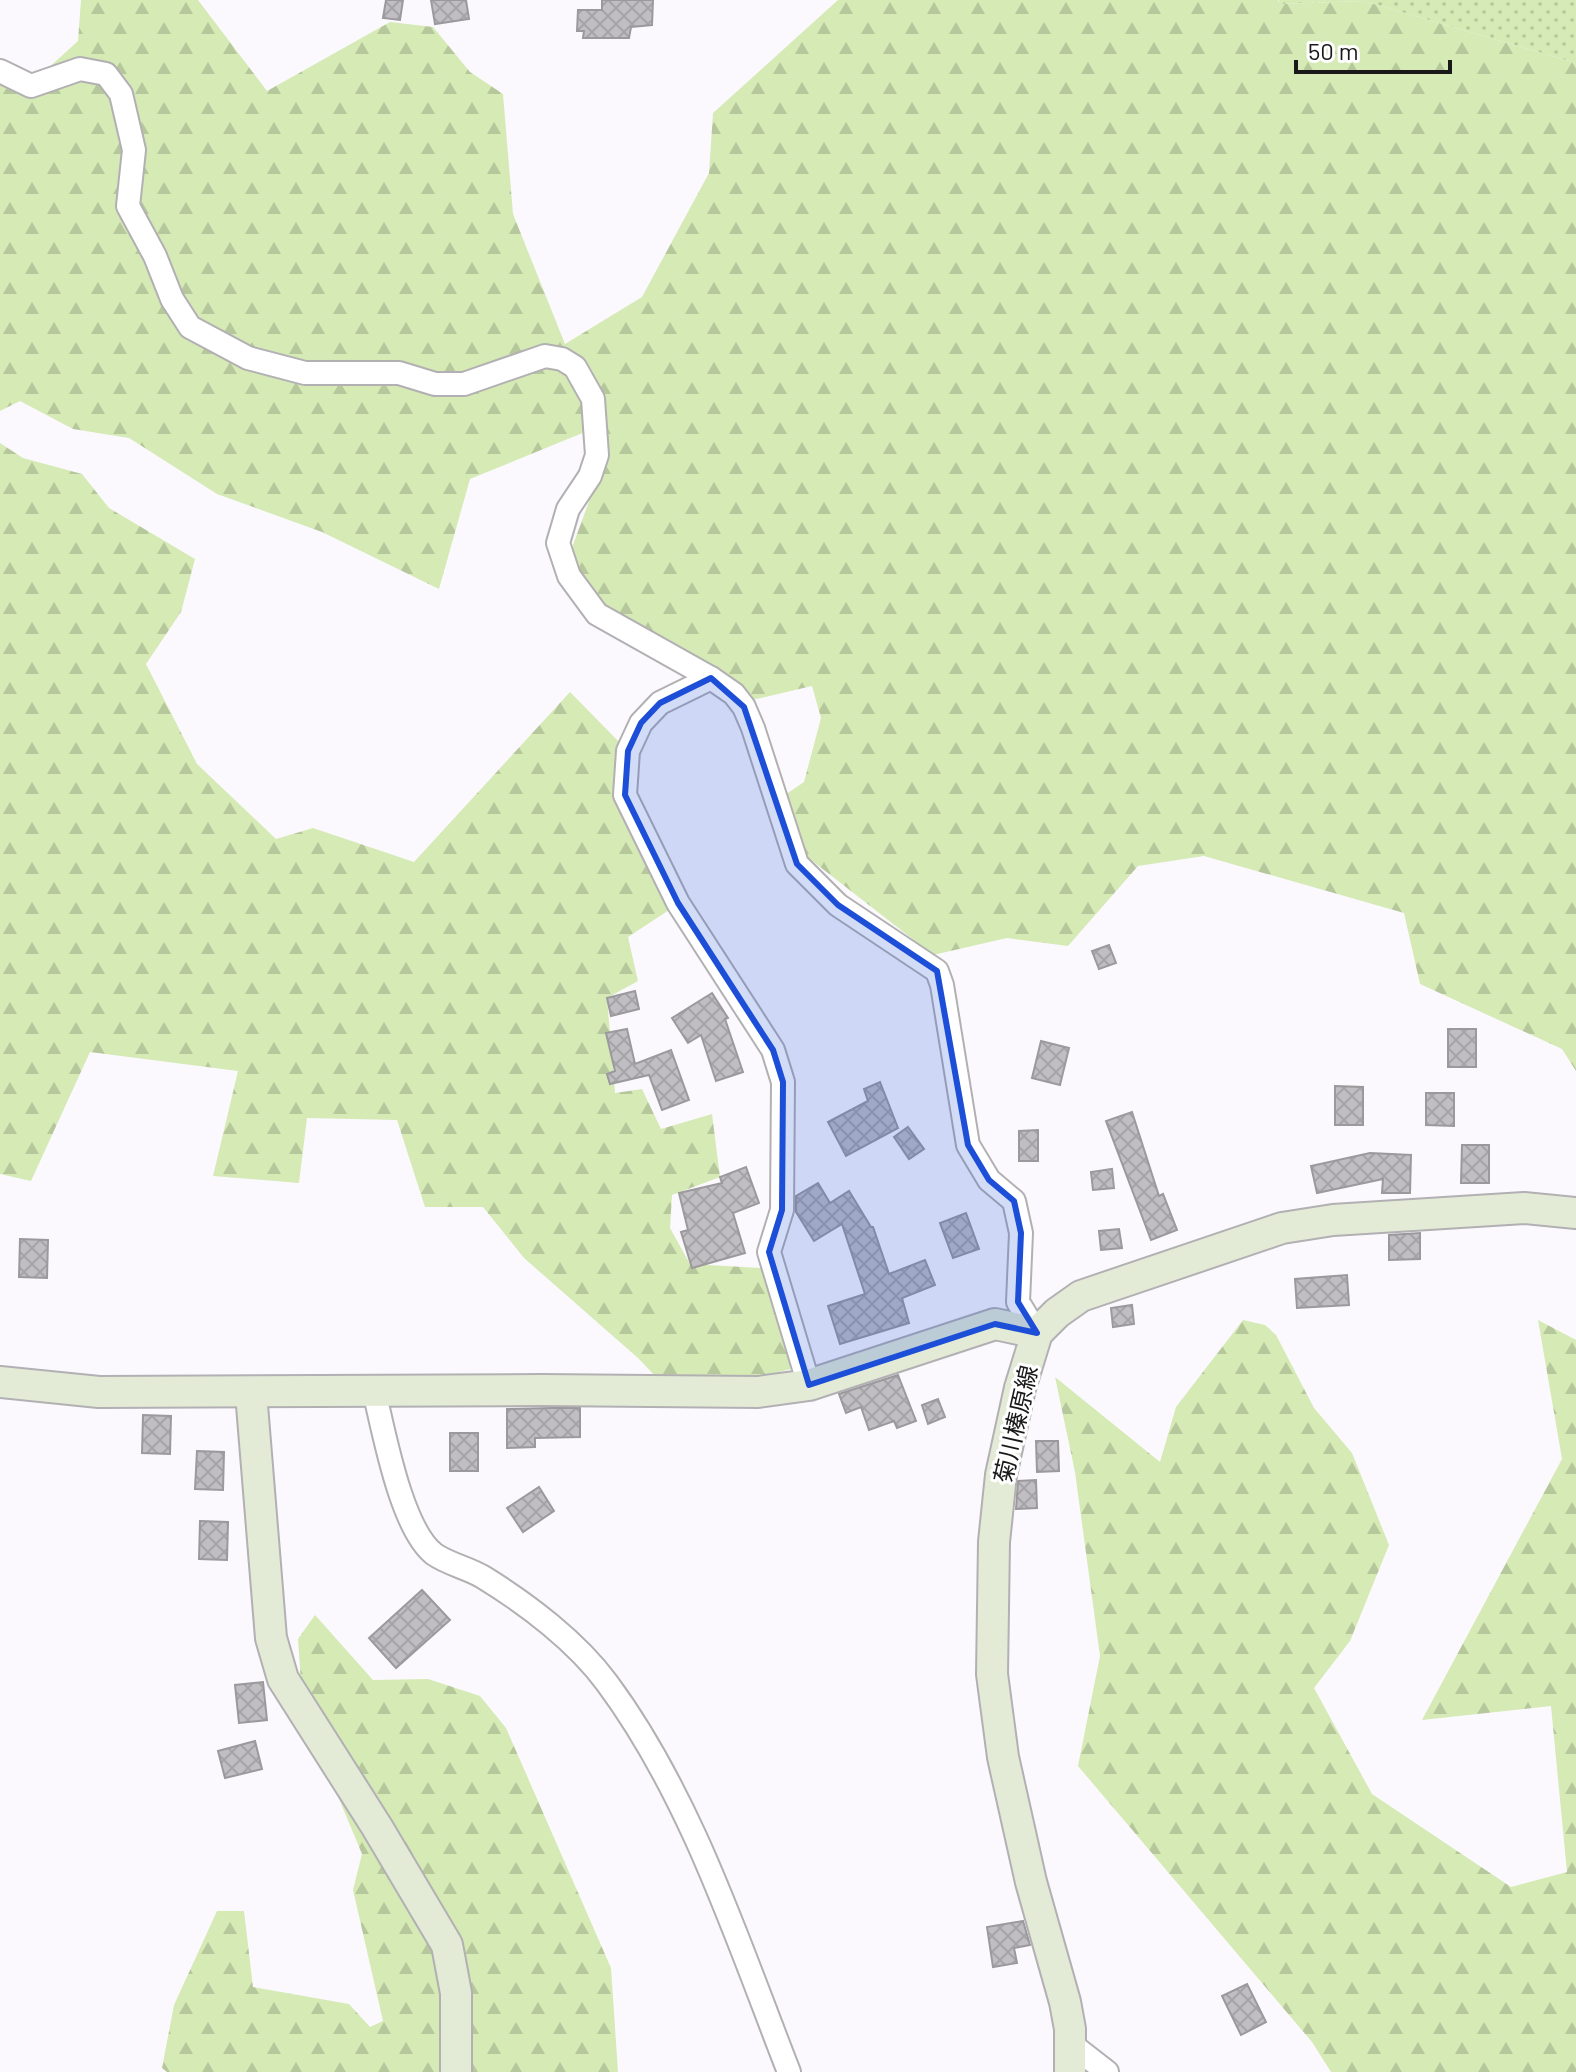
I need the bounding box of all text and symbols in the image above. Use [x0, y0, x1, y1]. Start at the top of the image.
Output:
scale bar [1296, 24, 1450, 74]
text: 50 m [1308, 36, 1359, 65]
street label: 菊川榛原線 [987, 1362, 1043, 1486]

